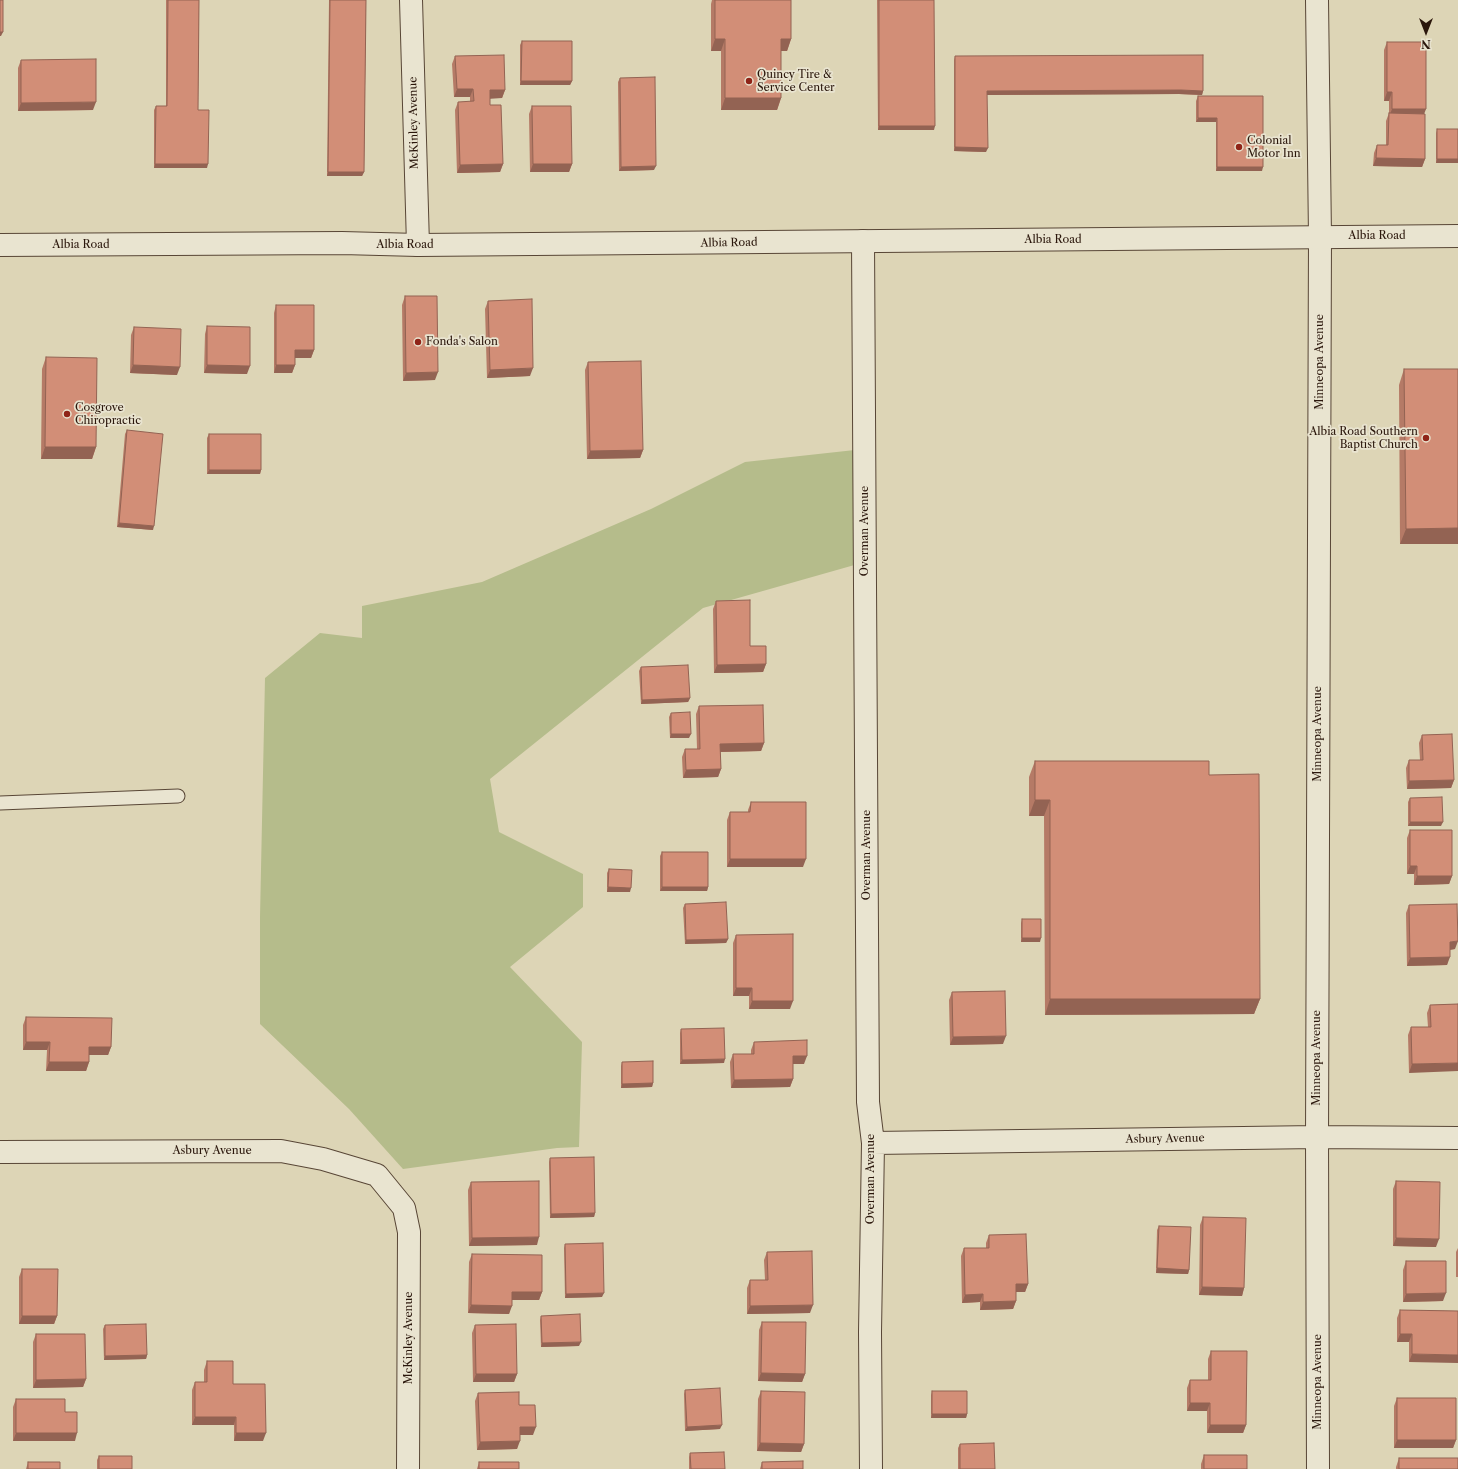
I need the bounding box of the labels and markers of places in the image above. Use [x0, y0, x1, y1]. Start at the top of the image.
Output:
place label: Quincy Tire & Service Center [757, 68, 835, 94]
marker: Quincy Tire & Service Center [744, 76, 754, 86]
place label: Colonial Motor Inn [1247, 134, 1301, 160]
marker: Colonial Motor Inn [1234, 142, 1244, 152]
place label: Fonda's Salon [426, 335, 498, 349]
marker: Fonda's Salon [413, 337, 423, 347]
place label: Cosgrove Chiropractic [75, 401, 141, 427]
marker: Cosgrove Chiropractic [62, 409, 72, 419]
place label: Albia Road Southern Baptist Church [1309, 425, 1418, 451]
marker: Albia Road Southern Baptist Church [1421, 433, 1431, 443]

